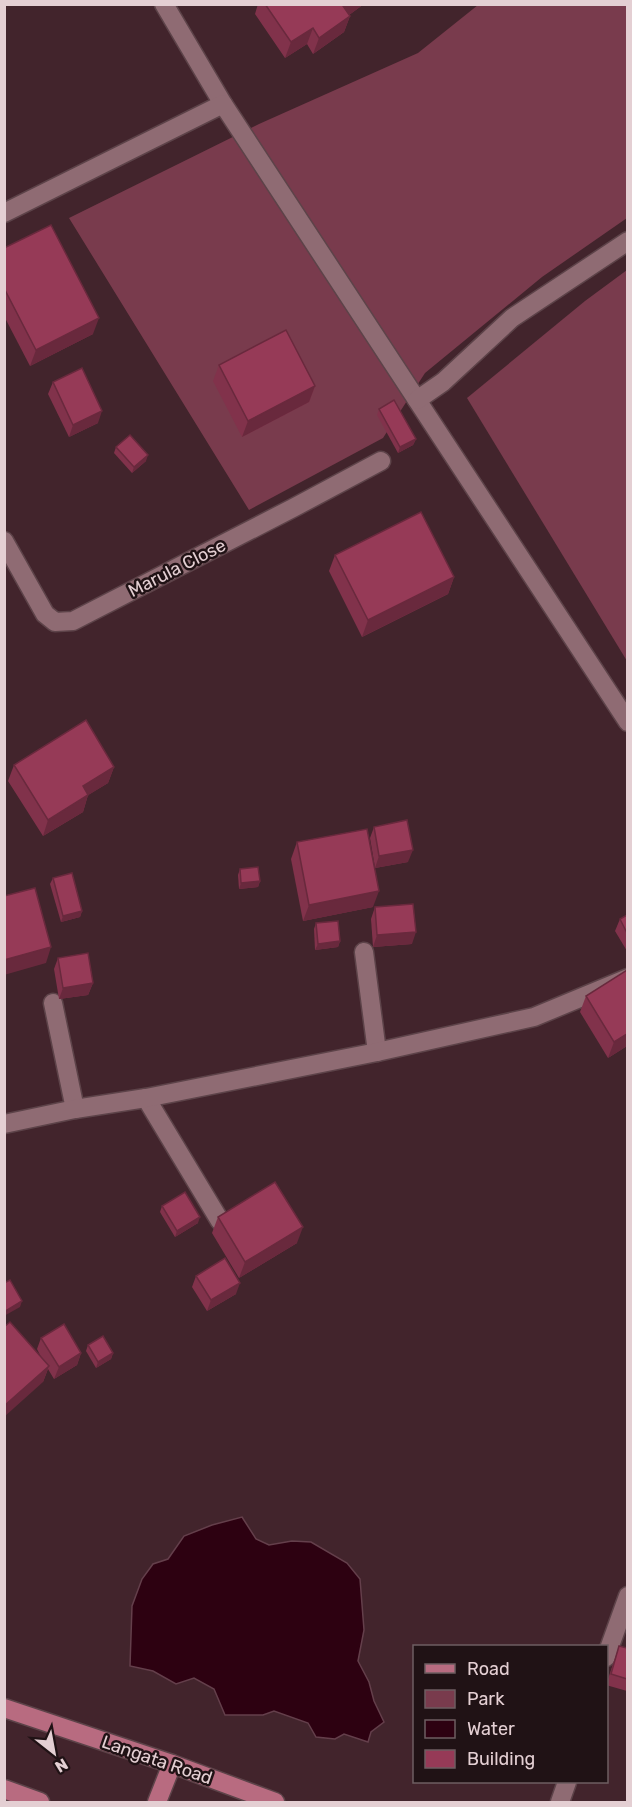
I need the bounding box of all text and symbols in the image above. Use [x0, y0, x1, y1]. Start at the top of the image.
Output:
street label: Marula Close [125, 534, 229, 602]
legend [413, 1645, 608, 1783]
text: Road [467, 1658, 510, 1680]
text: Park [467, 1688, 505, 1710]
text: Water [467, 1718, 515, 1740]
north arrow [24, 1723, 84, 1783]
street label: Langata Road [99, 1731, 215, 1789]
text: Building [467, 1748, 535, 1770]
text: N [52, 1754, 71, 1777]

